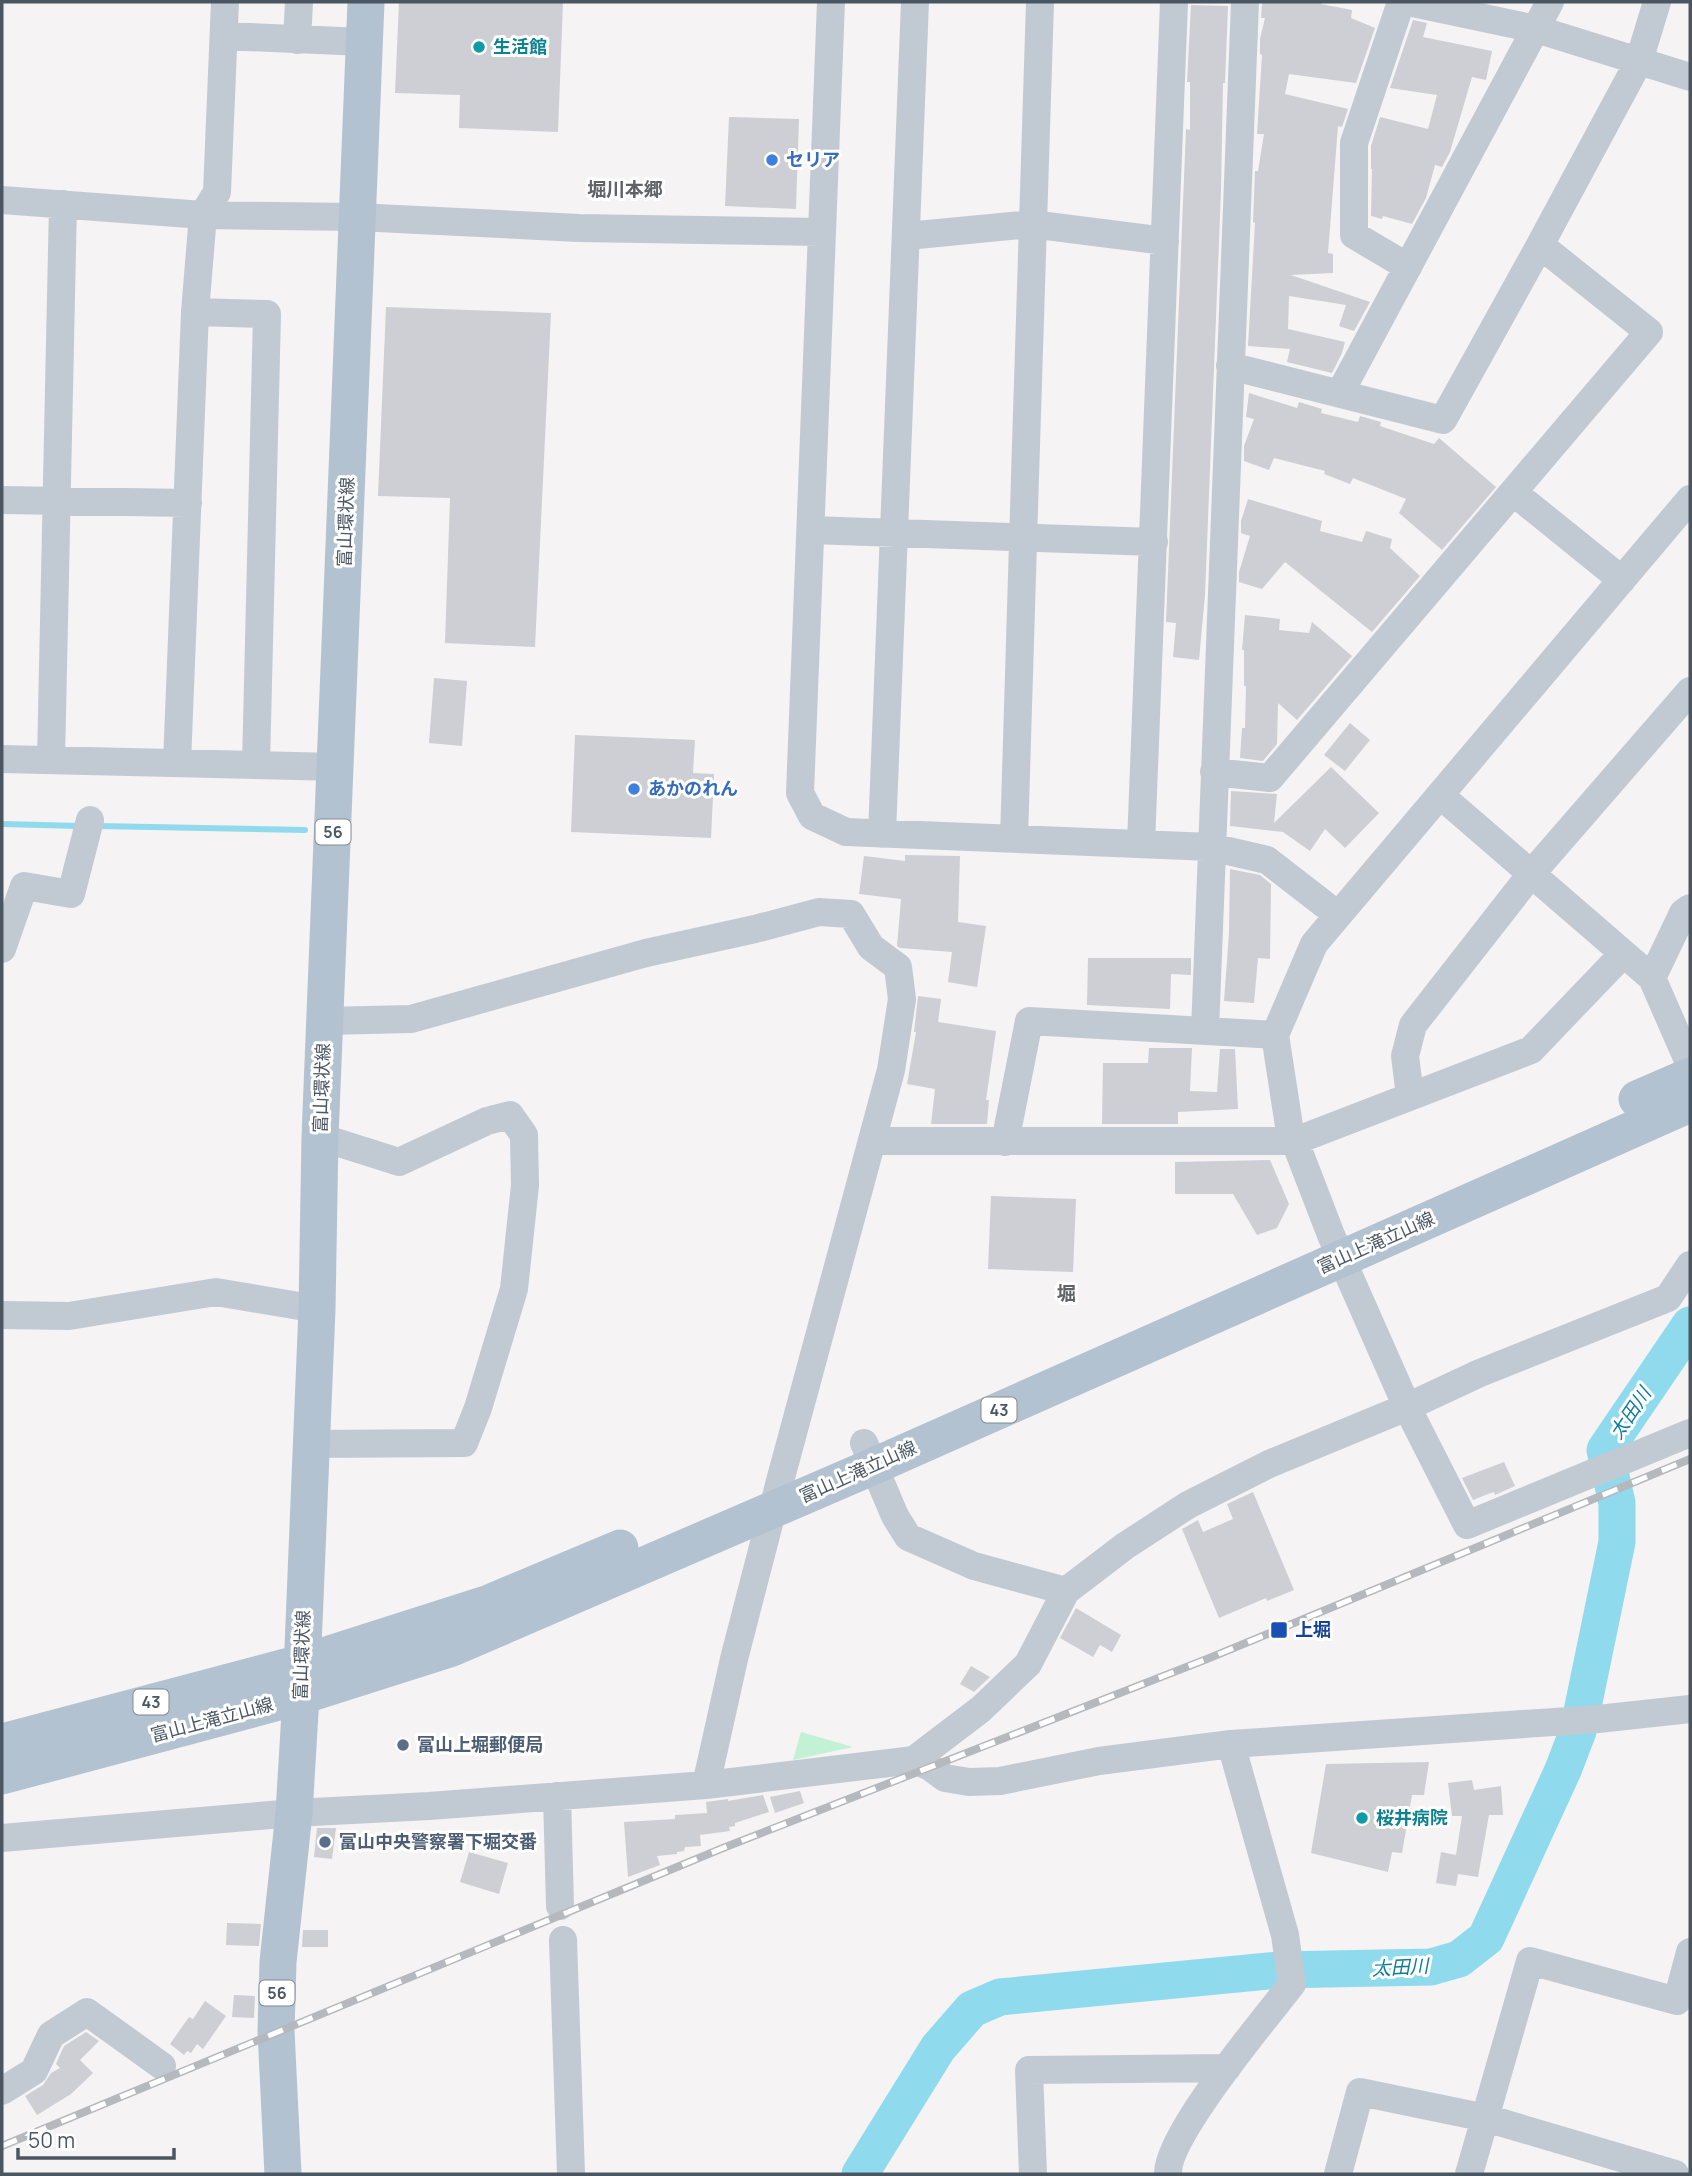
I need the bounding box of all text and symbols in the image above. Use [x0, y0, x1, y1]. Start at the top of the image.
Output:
place label: 生活館 [493, 34, 547, 58]
marker: 生活館 [471, 39, 487, 55]
place label: セリア [786, 147, 840, 171]
marker: セリア [764, 152, 780, 168]
district label: 堀川本郷 [587, 176, 663, 202]
street label: 富山環状線 [331, 477, 359, 567]
place label: あかのれん [648, 776, 738, 800]
marker: あかのれん [626, 781, 642, 797]
road number: 56 [316, 820, 350, 845]
street label: 富山環状線 [307, 1043, 335, 1133]
street label: 富山上滝立山線 [1313, 1205, 1438, 1279]
district label: 堀 [1056, 1280, 1076, 1306]
water label: 太田川 [1603, 1380, 1658, 1444]
road number: 43 [982, 1398, 1016, 1422]
street label: 富山上滝立山線 [795, 1434, 920, 1508]
street label: 富山環状線 [287, 1610, 315, 1700]
place label: 上堀 [1295, 1617, 1331, 1641]
marker: 上堀 [1269, 1620, 1289, 1640]
road number: 43 [134, 1690, 168, 1714]
street label: 富山上滝立山線 [148, 1691, 276, 1747]
place label: 富山上堀郵便局 [417, 1732, 543, 1756]
marker: 富山上堀郵便局 [395, 1737, 411, 1753]
place label: 桜井病院 [1376, 1805, 1448, 1829]
marker: 桜井病院 [1354, 1810, 1370, 1826]
place label: 富山中央警察署下堀交番 [339, 1829, 537, 1853]
marker: 富山中央警察署下堀交番 [317, 1834, 333, 1850]
water label: 太田川 [1371, 1952, 1431, 1981]
road number: 56 [260, 1980, 294, 2006]
scale bar [18, 2116, 173, 2160]
text: 50 m [28, 2126, 75, 2154]

